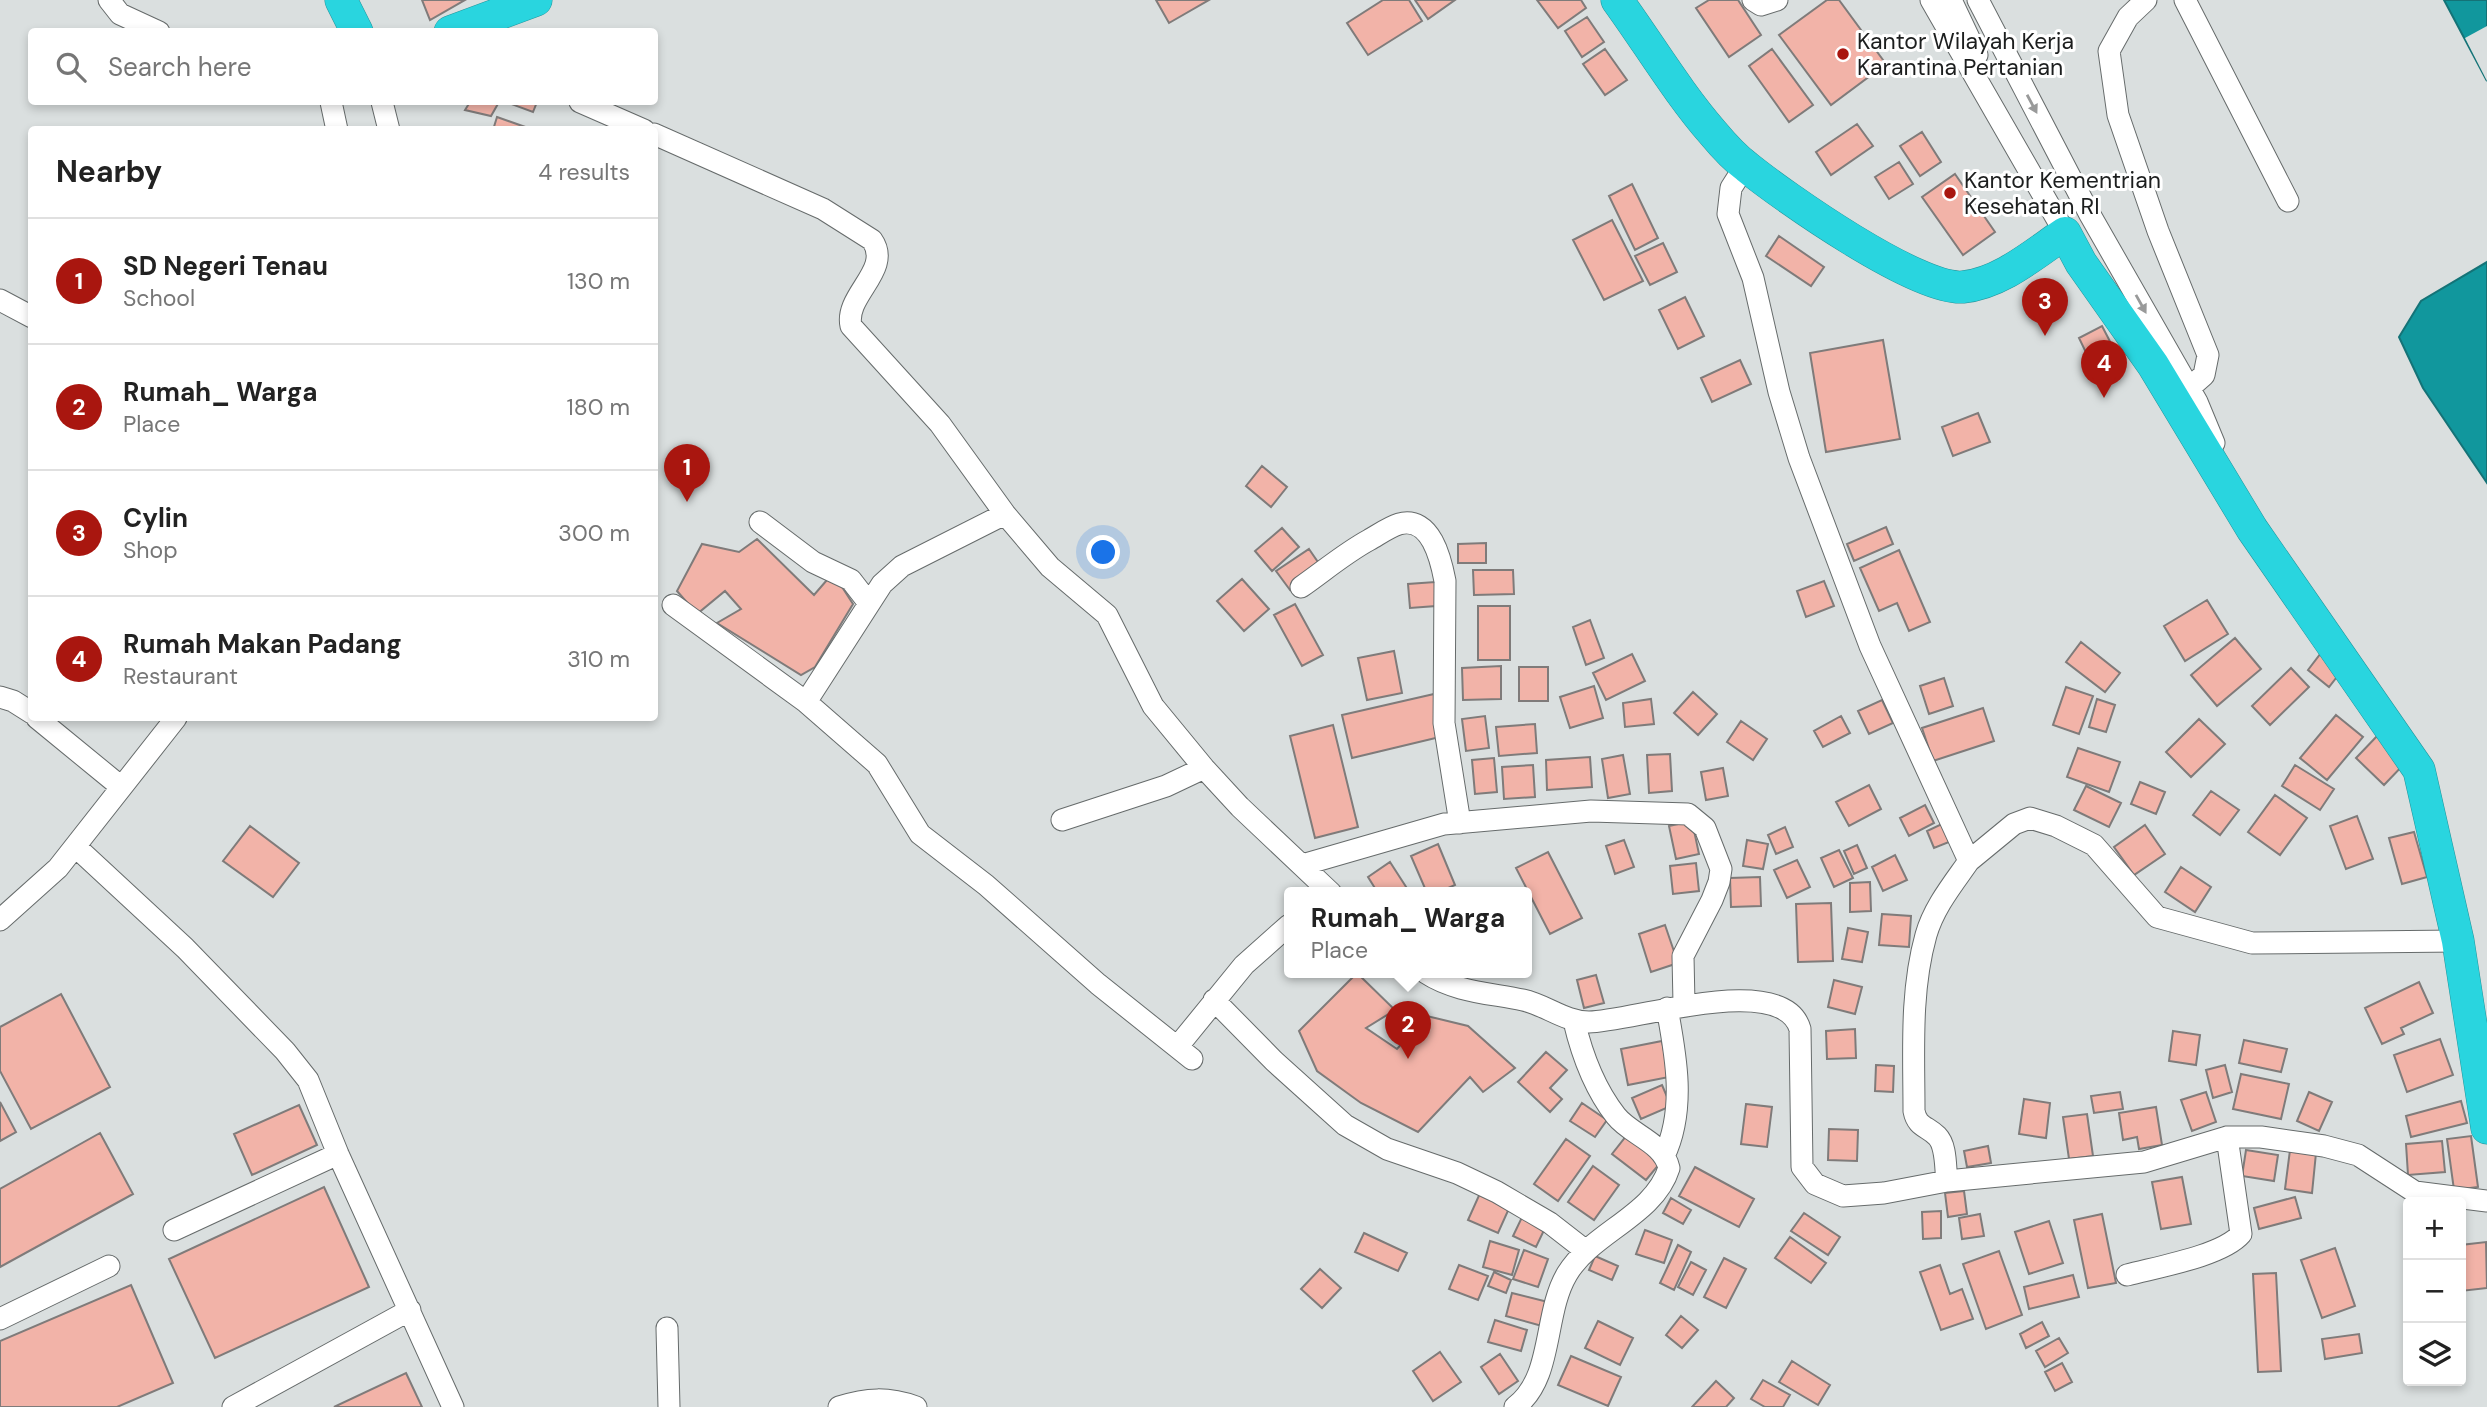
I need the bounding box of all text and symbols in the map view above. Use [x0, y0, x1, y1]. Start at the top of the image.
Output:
place label: Kantor Wilayah Kerja Karantina Pertanian [1857, 26, 2074, 82]
search box [28, 28, 658, 105]
marker: Kantor Wilayah Kerja Karantina Pertanian [1835, 46, 1851, 62]
icon: search [52, 48, 90, 86]
text: Search here [108, 50, 251, 84]
one-way arrow [2027, 94, 2038, 114]
text: Nearby [56, 152, 162, 191]
text: 4 results [538, 157, 630, 187]
place label: Kantor Kementrian Kesehatan RI [1964, 165, 2161, 221]
marker: Kantor Kementrian Kesehatan RI [1942, 185, 1958, 201]
text: SD Negeri Tenau [123, 249, 328, 283]
text: 1 [75, 266, 83, 296]
text: 130 m [567, 266, 630, 296]
pin: 3 [2022, 278, 2068, 336]
text: School [123, 283, 195, 313]
one-way arrow [2135, 294, 2147, 314]
pin: 4 [2081, 340, 2127, 398]
text: Rumah_ Warga [123, 375, 317, 409]
text: 2 [72, 392, 86, 422]
text: 180 m [566, 392, 630, 422]
text: Place [123, 409, 180, 439]
pin: 1 [664, 444, 710, 502]
text: Cylin [123, 501, 188, 535]
text: 3 [72, 518, 86, 548]
text: 300 m [558, 518, 630, 548]
text: Shop [123, 535, 178, 565]
your location [1086, 535, 1120, 569]
text: Rumah Makan Padang [123, 627, 402, 661]
text: 4 [72, 644, 86, 674]
text: 310 m [567, 644, 630, 674]
text: Restaurant [123, 661, 238, 691]
popup [1284, 887, 1532, 978]
text: Rumah_ Warga [1311, 901, 1505, 935]
text: Place [1311, 935, 1368, 965]
pin: 2 [1385, 1001, 1431, 1059]
map controls [2403, 1197, 2466, 1386]
button: + [2403, 1197, 2466, 1260]
button: − [2403, 1260, 2466, 1323]
button: layers [2403, 1323, 2466, 1386]

